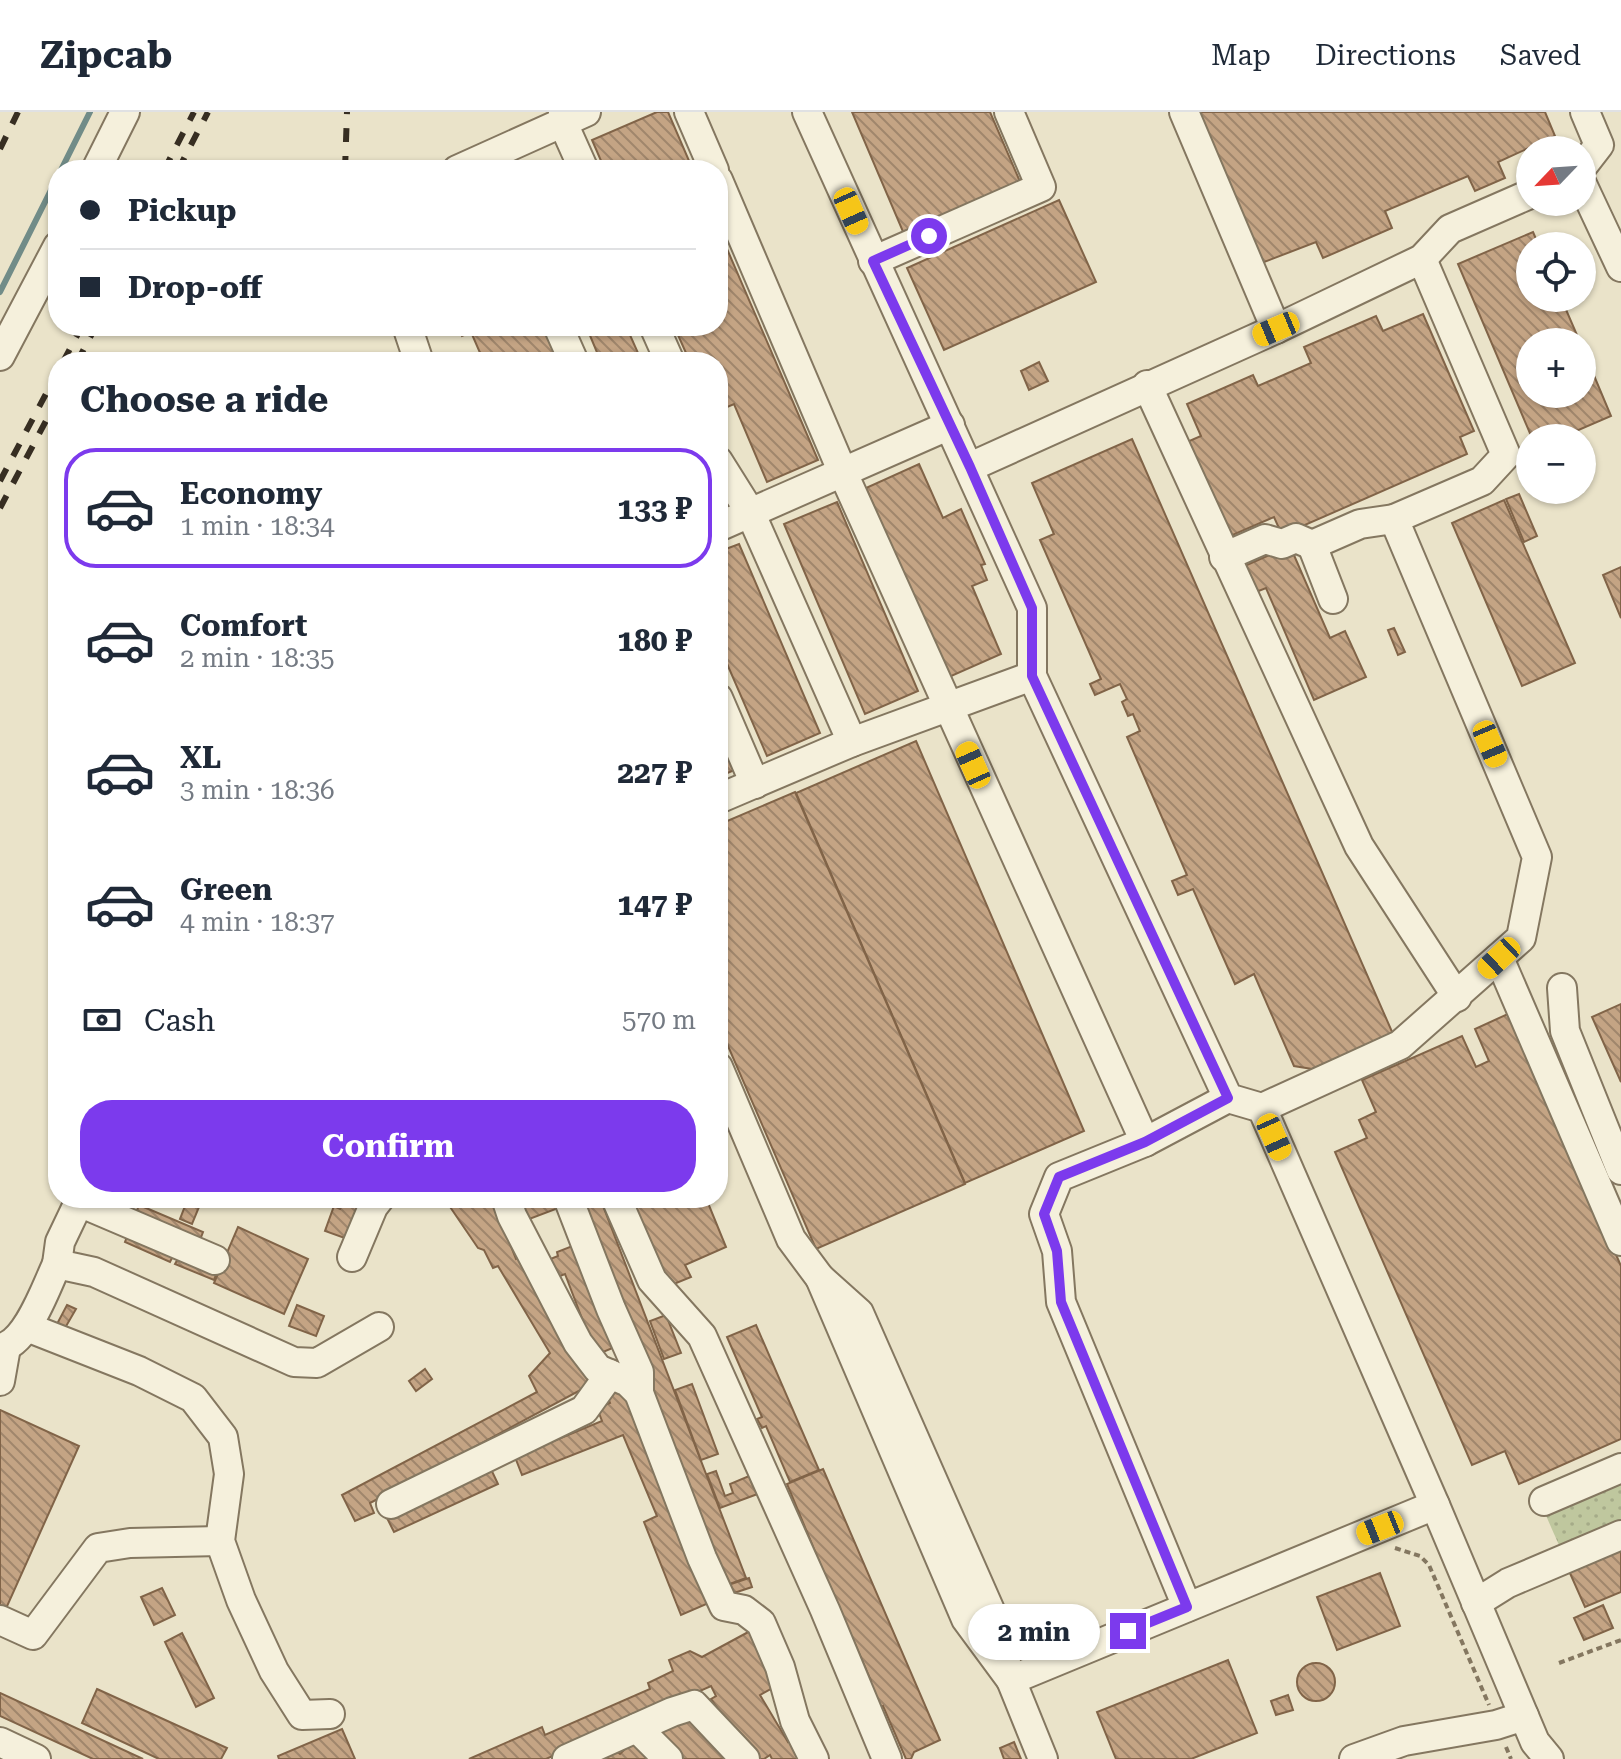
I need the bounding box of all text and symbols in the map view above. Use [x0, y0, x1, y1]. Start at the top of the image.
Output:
text: Zipcab [40, 33, 172, 77]
text: Map [1211, 39, 1271, 72]
text: Directions [1315, 39, 1456, 72]
text: Saved [1500, 39, 1581, 72]
north arrow [1516, 136, 1596, 216]
map controls [1516, 136, 1596, 504]
car [830, 184, 872, 238]
text: Pickup [128, 193, 236, 228]
route start [911, 218, 947, 254]
button: locate [1516, 232, 1596, 312]
text: Drop-off [128, 270, 262, 305]
car [1249, 309, 1303, 349]
button: + [1516, 328, 1596, 408]
text: Choose a ride [80, 379, 328, 421]
button: − [1516, 424, 1596, 504]
icon: car [84, 472, 156, 544]
text: Economy [180, 476, 322, 511]
text: 133 ₽ [617, 491, 692, 526]
text: 1 min · 18:34 [180, 511, 335, 541]
icon: car [84, 604, 156, 676]
text: Comfort [180, 608, 307, 643]
text: 180 ₽ [617, 623, 692, 658]
text: 2 min · 18:35 [180, 643, 335, 673]
car [1470, 717, 1510, 771]
icon: car [84, 736, 156, 808]
car [952, 738, 994, 792]
text: XL [180, 740, 221, 775]
text: 227 ₽ [617, 755, 692, 790]
text: 3 min · 18:36 [180, 775, 335, 805]
icon: car [84, 868, 156, 940]
text: Green [180, 872, 272, 907]
text: 147 ₽ [617, 887, 692, 922]
text: 4 min · 18:37 [180, 907, 335, 937]
car [1473, 933, 1525, 983]
icon: cash [80, 998, 124, 1042]
text: Cash [144, 1003, 215, 1038]
text: 570 m [622, 1005, 696, 1035]
button: Confirm [80, 1100, 696, 1192]
car [1253, 1110, 1295, 1164]
car [1353, 1508, 1407, 1548]
callout: 2 min [968, 1603, 1100, 1659]
route end [1110, 1613, 1146, 1649]
text: 2 min [998, 1617, 1070, 1647]

